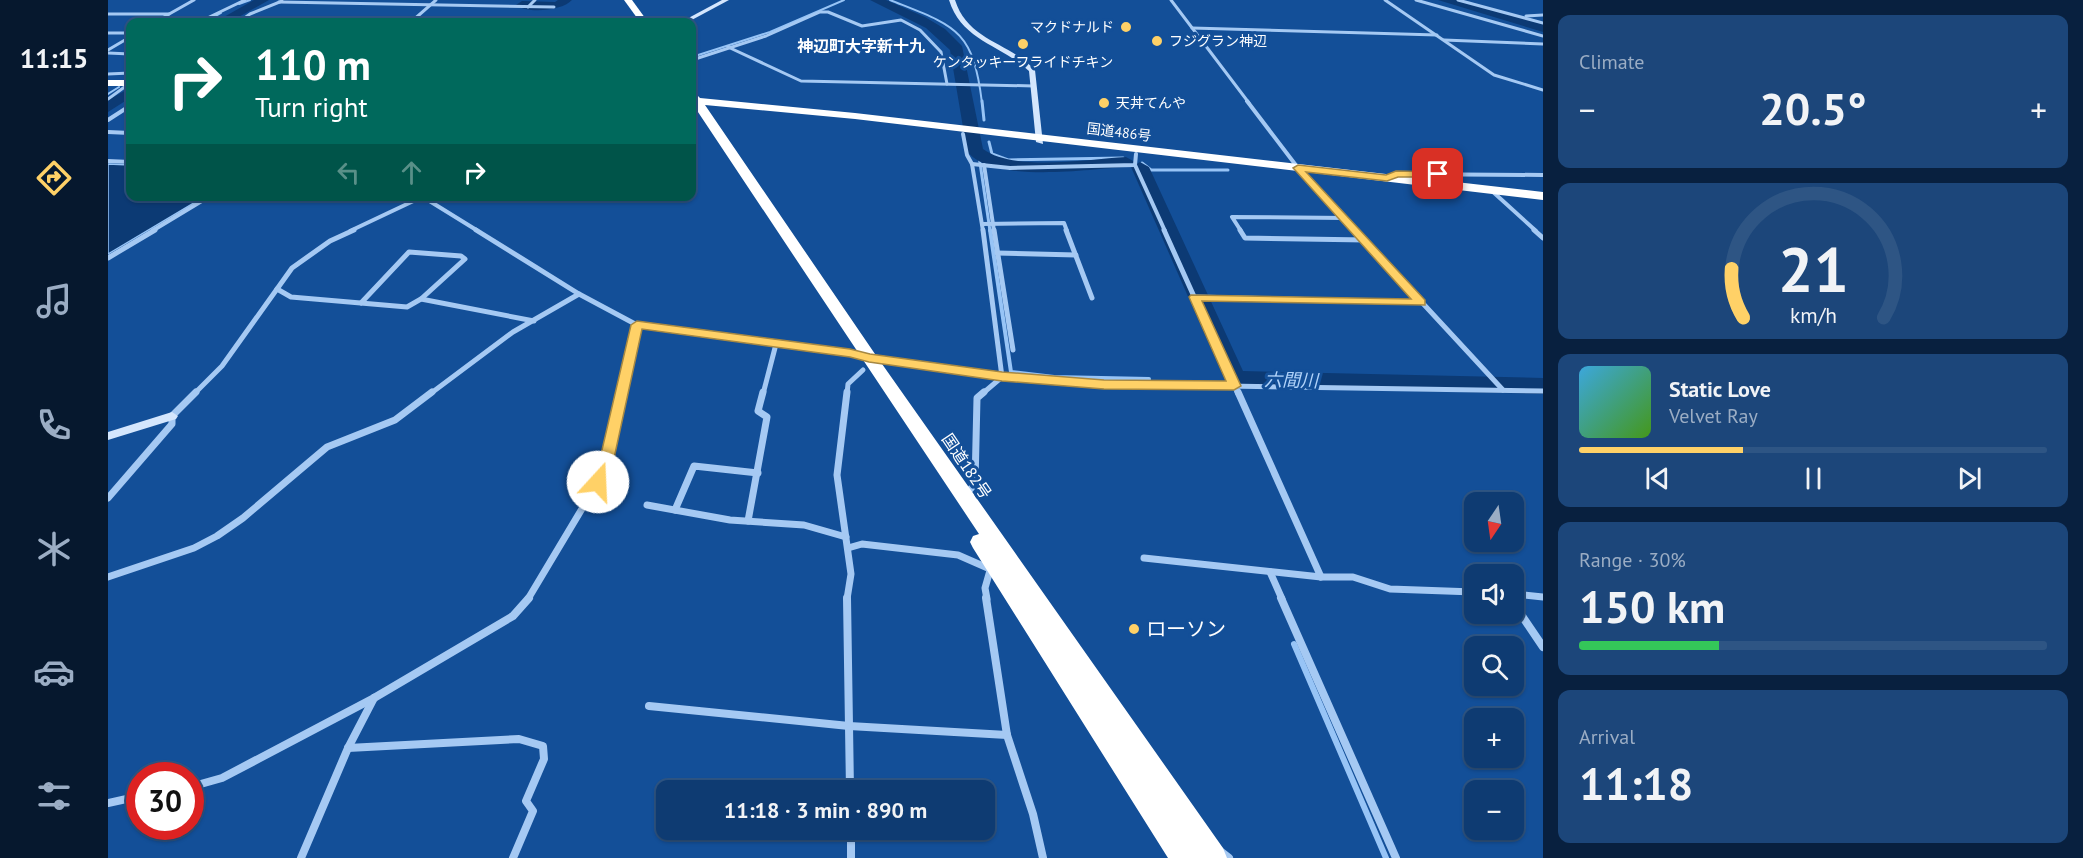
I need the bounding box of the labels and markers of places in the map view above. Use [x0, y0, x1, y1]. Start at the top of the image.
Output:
place label: マクドナルド [1030, 18, 1114, 36]
marker: マクドナルド [1119, 20, 1133, 34]
place label: フジグラン神辺 [1169, 32, 1267, 50]
marker: フジグラン神辺 [1150, 34, 1164, 48]
marker: ケンタッキーフライドチキン [1016, 37, 1030, 51]
place label: ケンタッキーフライドチキン [933, 53, 1113, 71]
place label: 天丼てんや [1116, 94, 1186, 112]
marker: 天丼てんや [1097, 96, 1111, 110]
pin [1412, 148, 1463, 199]
place label: ローソン [1146, 616, 1226, 642]
marker: ローソン [1127, 622, 1141, 636]

